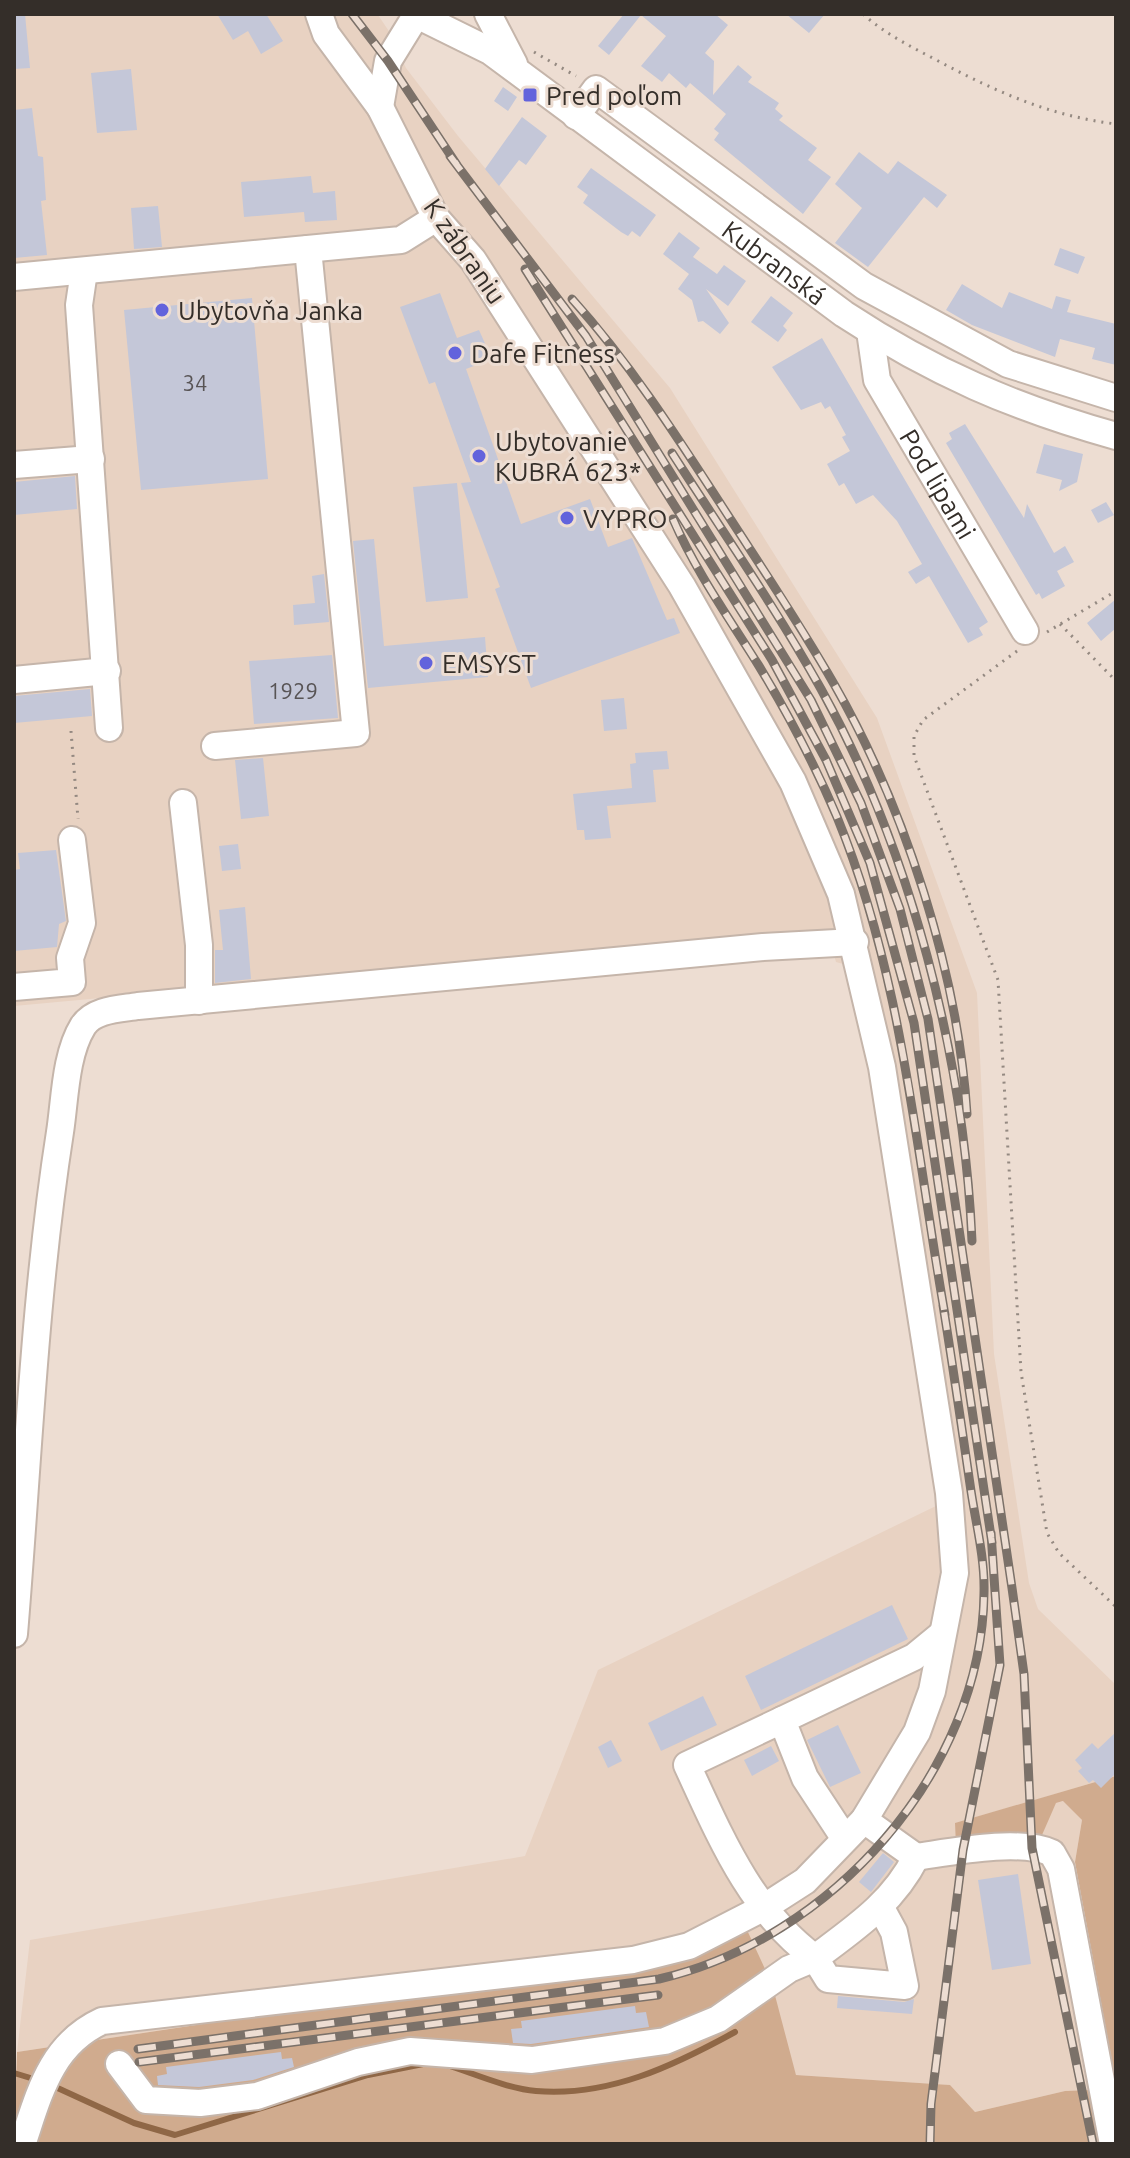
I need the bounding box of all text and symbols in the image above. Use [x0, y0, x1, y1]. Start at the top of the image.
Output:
place label: Pred poľom [546, 81, 682, 110]
marker: Pred poľom [521, 86, 539, 104]
street label: K zábraniu [418, 193, 512, 309]
street label: Kubranská [717, 214, 832, 310]
place label: Ubytovňa Janka [178, 296, 363, 325]
marker: Ubytovňa Janka [153, 301, 171, 319]
place label: Dafe Fitness [471, 339, 615, 368]
marker: Dafe Fitness [446, 344, 464, 362]
house number: 34 [183, 370, 207, 395]
street label: Pod lipami [895, 424, 982, 544]
place label: Ubytovanie KUBRÁ 623* [495, 427, 641, 486]
marker: Ubytovanie KUBRÁ 623* [470, 447, 488, 465]
place label: VYPRO [583, 504, 667, 533]
marker: VYPRO [558, 509, 576, 527]
place label: EMSYST [442, 649, 536, 678]
marker: EMSYST [417, 654, 435, 672]
house number: 1929 [268, 678, 318, 703]

